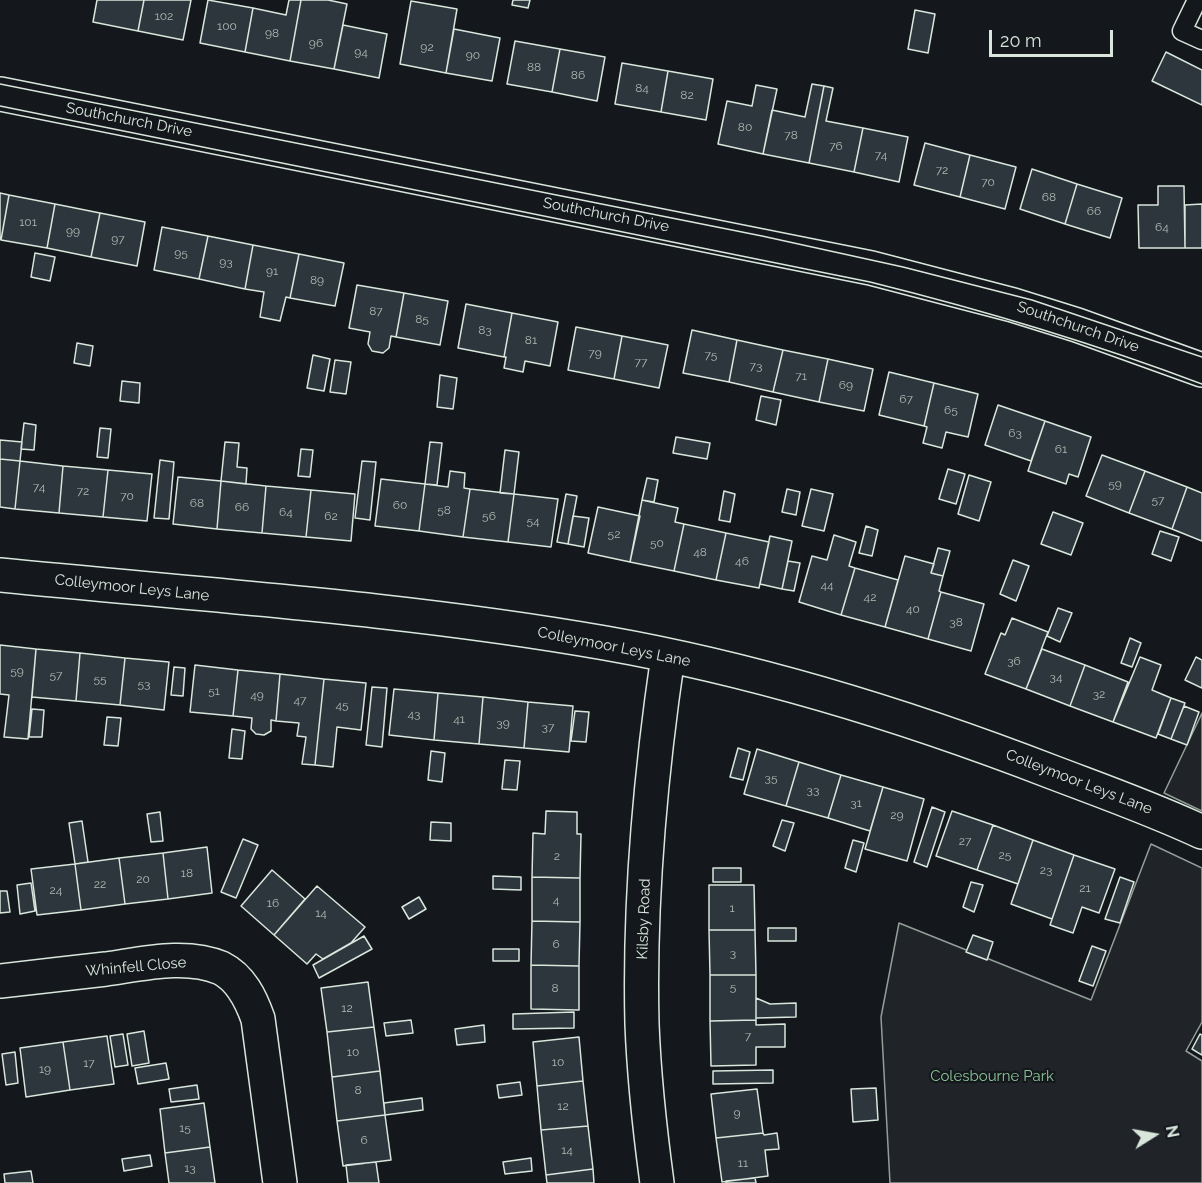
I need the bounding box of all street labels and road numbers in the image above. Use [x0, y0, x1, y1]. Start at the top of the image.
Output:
street label: Southchurch Drive [64, 99, 194, 141]
street label: Southchurch Drive [541, 194, 671, 236]
street label: Southchurch Drive [1014, 298, 1142, 356]
street label: Colleymoor Leys Lane [54, 571, 210, 605]
street label: Colleymoor Leys Lane [536, 623, 692, 671]
street label: Colleymoor Leys Lane [1003, 746, 1155, 818]
street label: Kilsby Road [634, 878, 654, 960]
street label: Whinfell Close [85, 954, 187, 980]

